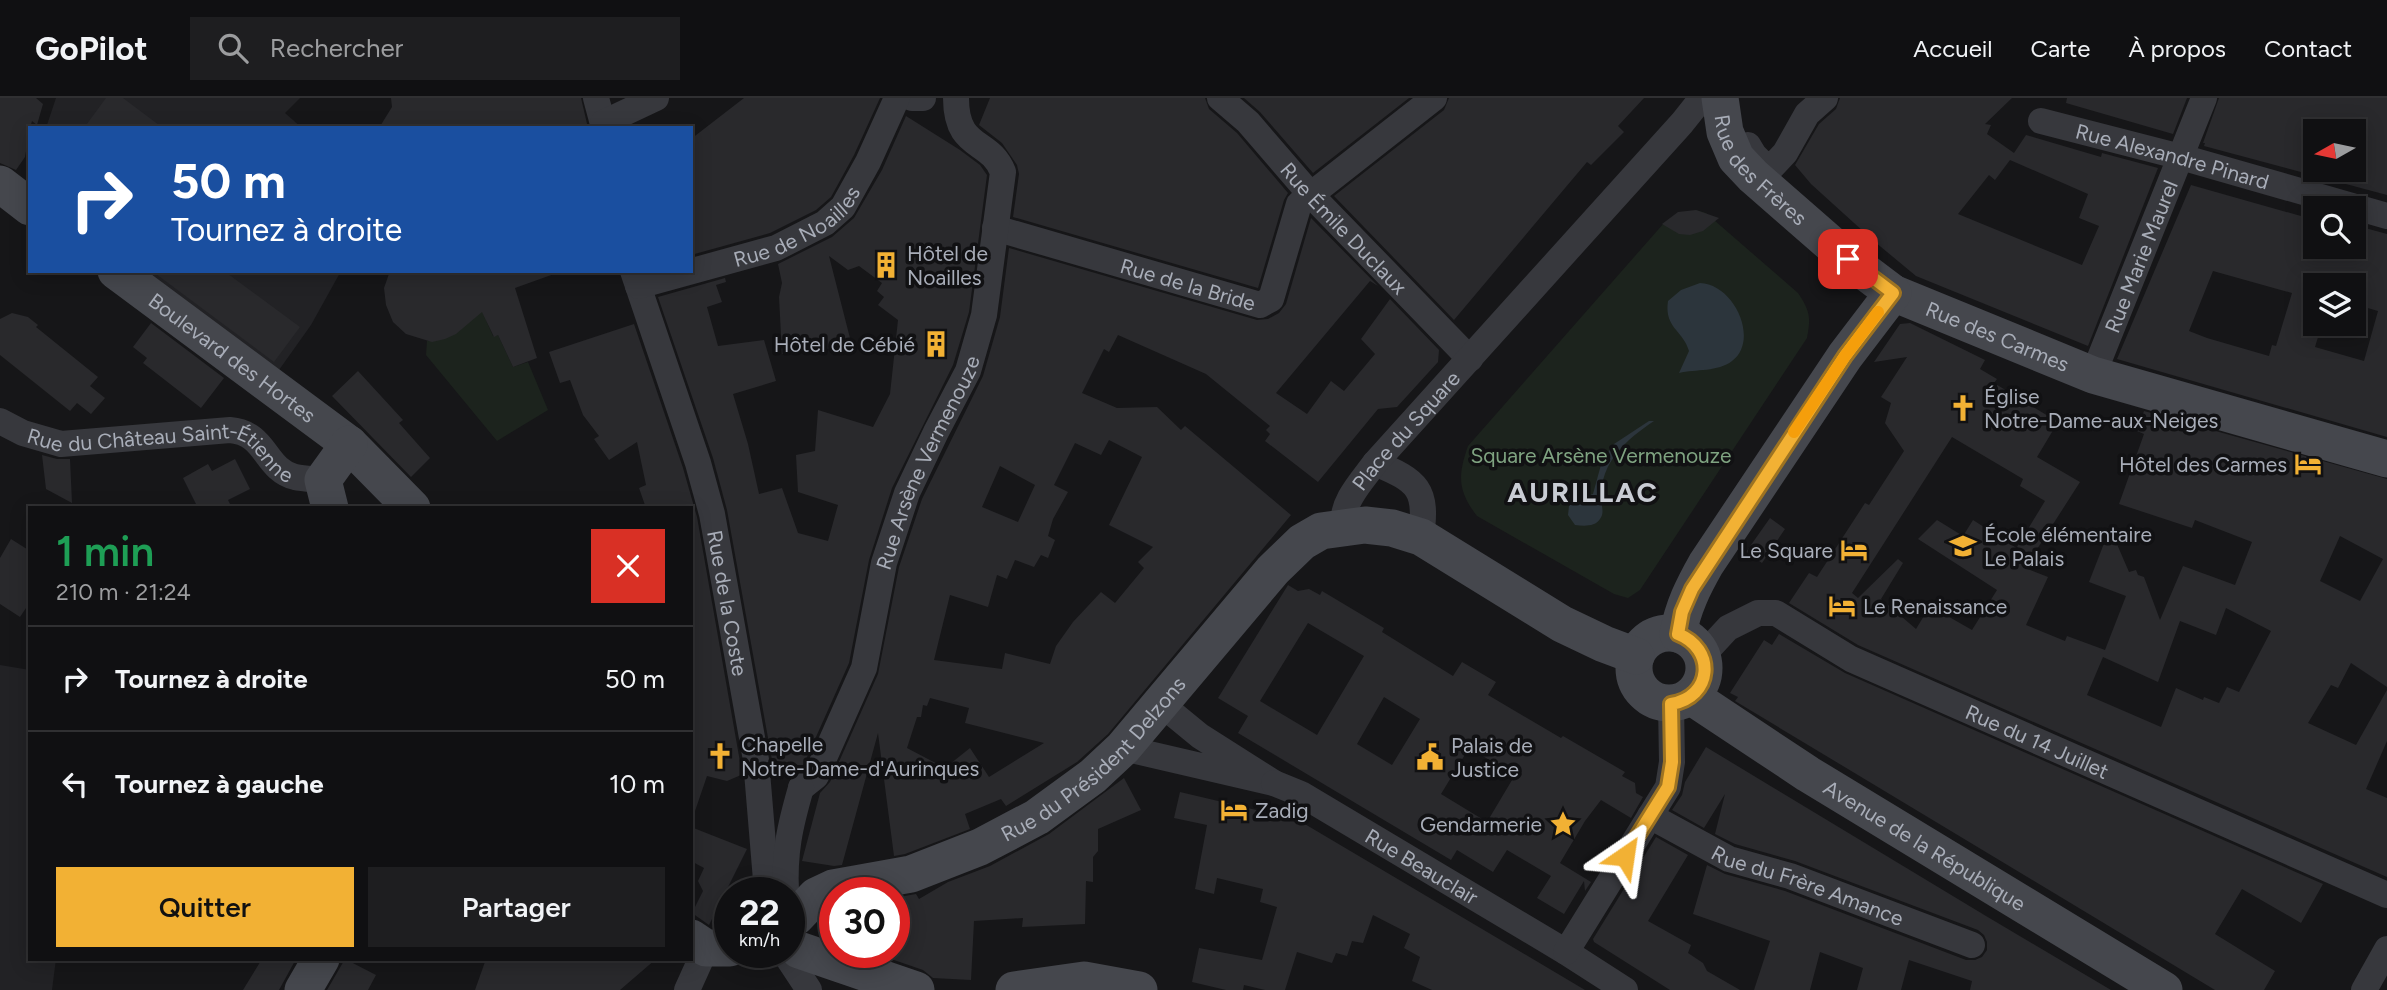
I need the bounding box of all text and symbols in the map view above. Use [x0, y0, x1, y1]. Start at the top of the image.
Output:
search box [190, 17, 680, 80]
text: GoPilot [35, 29, 148, 68]
icon: search [214, 29, 252, 67]
text: Rechercher [270, 32, 403, 64]
text: Accueil [1913, 34, 1993, 63]
text: Carte [2031, 34, 2090, 63]
text: À propos [2128, 34, 2226, 63]
text: Contact [2264, 34, 2352, 63]
street label: Rue des Frères [1710, 113, 1812, 230]
street label: Rue Alexandre Pinard [2073, 118, 2272, 194]
north arrow [2303, 119, 2366, 182]
map controls [2303, 119, 2366, 336]
text: 50 m [171, 151, 286, 210]
icon: right [56, 154, 147, 245]
street label: Rue Émile Duclaux [1276, 157, 1413, 299]
street label: Rue Marie Maurel [2099, 176, 2182, 336]
street label: Rue de Noailles [731, 181, 865, 272]
button: search [2303, 196, 2366, 259]
text: Tournez à droite [171, 211, 402, 249]
pin [1818, 229, 1878, 289]
icon: arrive [1829, 240, 1867, 278]
place label: Hôtel de Noailles [907, 241, 988, 290]
building icon: Hôtel de Noailles [871, 250, 901, 280]
street label: Rue de la Bride [1117, 253, 1259, 316]
button: layers [2303, 273, 2366, 336]
street label: Boulevard des Hortes [144, 287, 321, 428]
street label: Rue des Carmes [1922, 295, 2073, 376]
building icon: Hôtel de Cébié [921, 329, 951, 359]
place label: Hôtel de Cébié [774, 332, 915, 357]
street label: Rue Arsène Vermenouze [870, 353, 984, 573]
street label: Place du Square [1346, 365, 1465, 495]
place label: Église Notre-Dame-aux-Neiges [1984, 384, 2218, 433]
church icon: Église Notre-Dame-aux-Neiges [1948, 393, 1978, 423]
street label: Rue du Château Saint-Étienne [24, 417, 298, 488]
park label: Square Arsène Vermenouze [1470, 443, 1732, 468]
hotel icon: Hôtel des Carmes [2293, 449, 2323, 479]
place label: Hôtel des Carmes [2119, 452, 2287, 477]
district label: AURILLAC [1507, 475, 1659, 509]
place label: École élémentaire Le Palais [1984, 522, 2152, 571]
text: 1 min [56, 526, 154, 577]
street label: Rue de la Coste [703, 528, 753, 678]
button: close [591, 529, 665, 603]
school or university icon: École élémentaire Le Palais [1948, 531, 1978, 561]
hotel icon: Le Square [1839, 535, 1869, 565]
place label: Le Square [1739, 538, 1833, 563]
text: 210 m · 21:24 [56, 578, 191, 606]
hotel icon: Le Renaissance [1827, 591, 1857, 621]
place label: Le Renaissance [1863, 594, 2007, 619]
icon: right [56, 660, 94, 698]
text: Tournez à droite [115, 663, 308, 695]
text: 50 m [605, 663, 665, 695]
street label: Rue du Président Delzons [996, 671, 1190, 846]
street label: Rue du 14 Juillet [1962, 699, 2113, 784]
place label: Chapelle Notre-Dame-d'Aurinques [741, 732, 979, 781]
place label: Palais de Justice [1451, 733, 1533, 782]
church icon: Chapelle Notre-Dame-d'Aurinques [705, 741, 735, 771]
public building icon: Palais de Justice [1415, 742, 1445, 772]
icon: left [56, 765, 94, 803]
text: Tournez à gauche [115, 768, 324, 800]
text: 10 m [609, 768, 665, 800]
street label: Avenue de la République [1819, 774, 2030, 916]
hotel icon: Zadig [1219, 795, 1249, 825]
place label: Zadig [1255, 798, 1309, 823]
place icon: Gendarmerie [1548, 809, 1578, 839]
place label: Gendarmerie [1420, 812, 1542, 837]
position arrow [1588, 819, 1662, 893]
street label: Rue Beauclair [1361, 823, 1483, 909]
street label: Rue du Frère Amance [1707, 840, 1907, 930]
button: Quitter [56, 867, 354, 947]
button: Partager [368, 867, 665, 947]
speed limit sign: 30 [819, 877, 910, 968]
text: 22 [739, 892, 780, 934]
text: km/h [739, 929, 780, 951]

